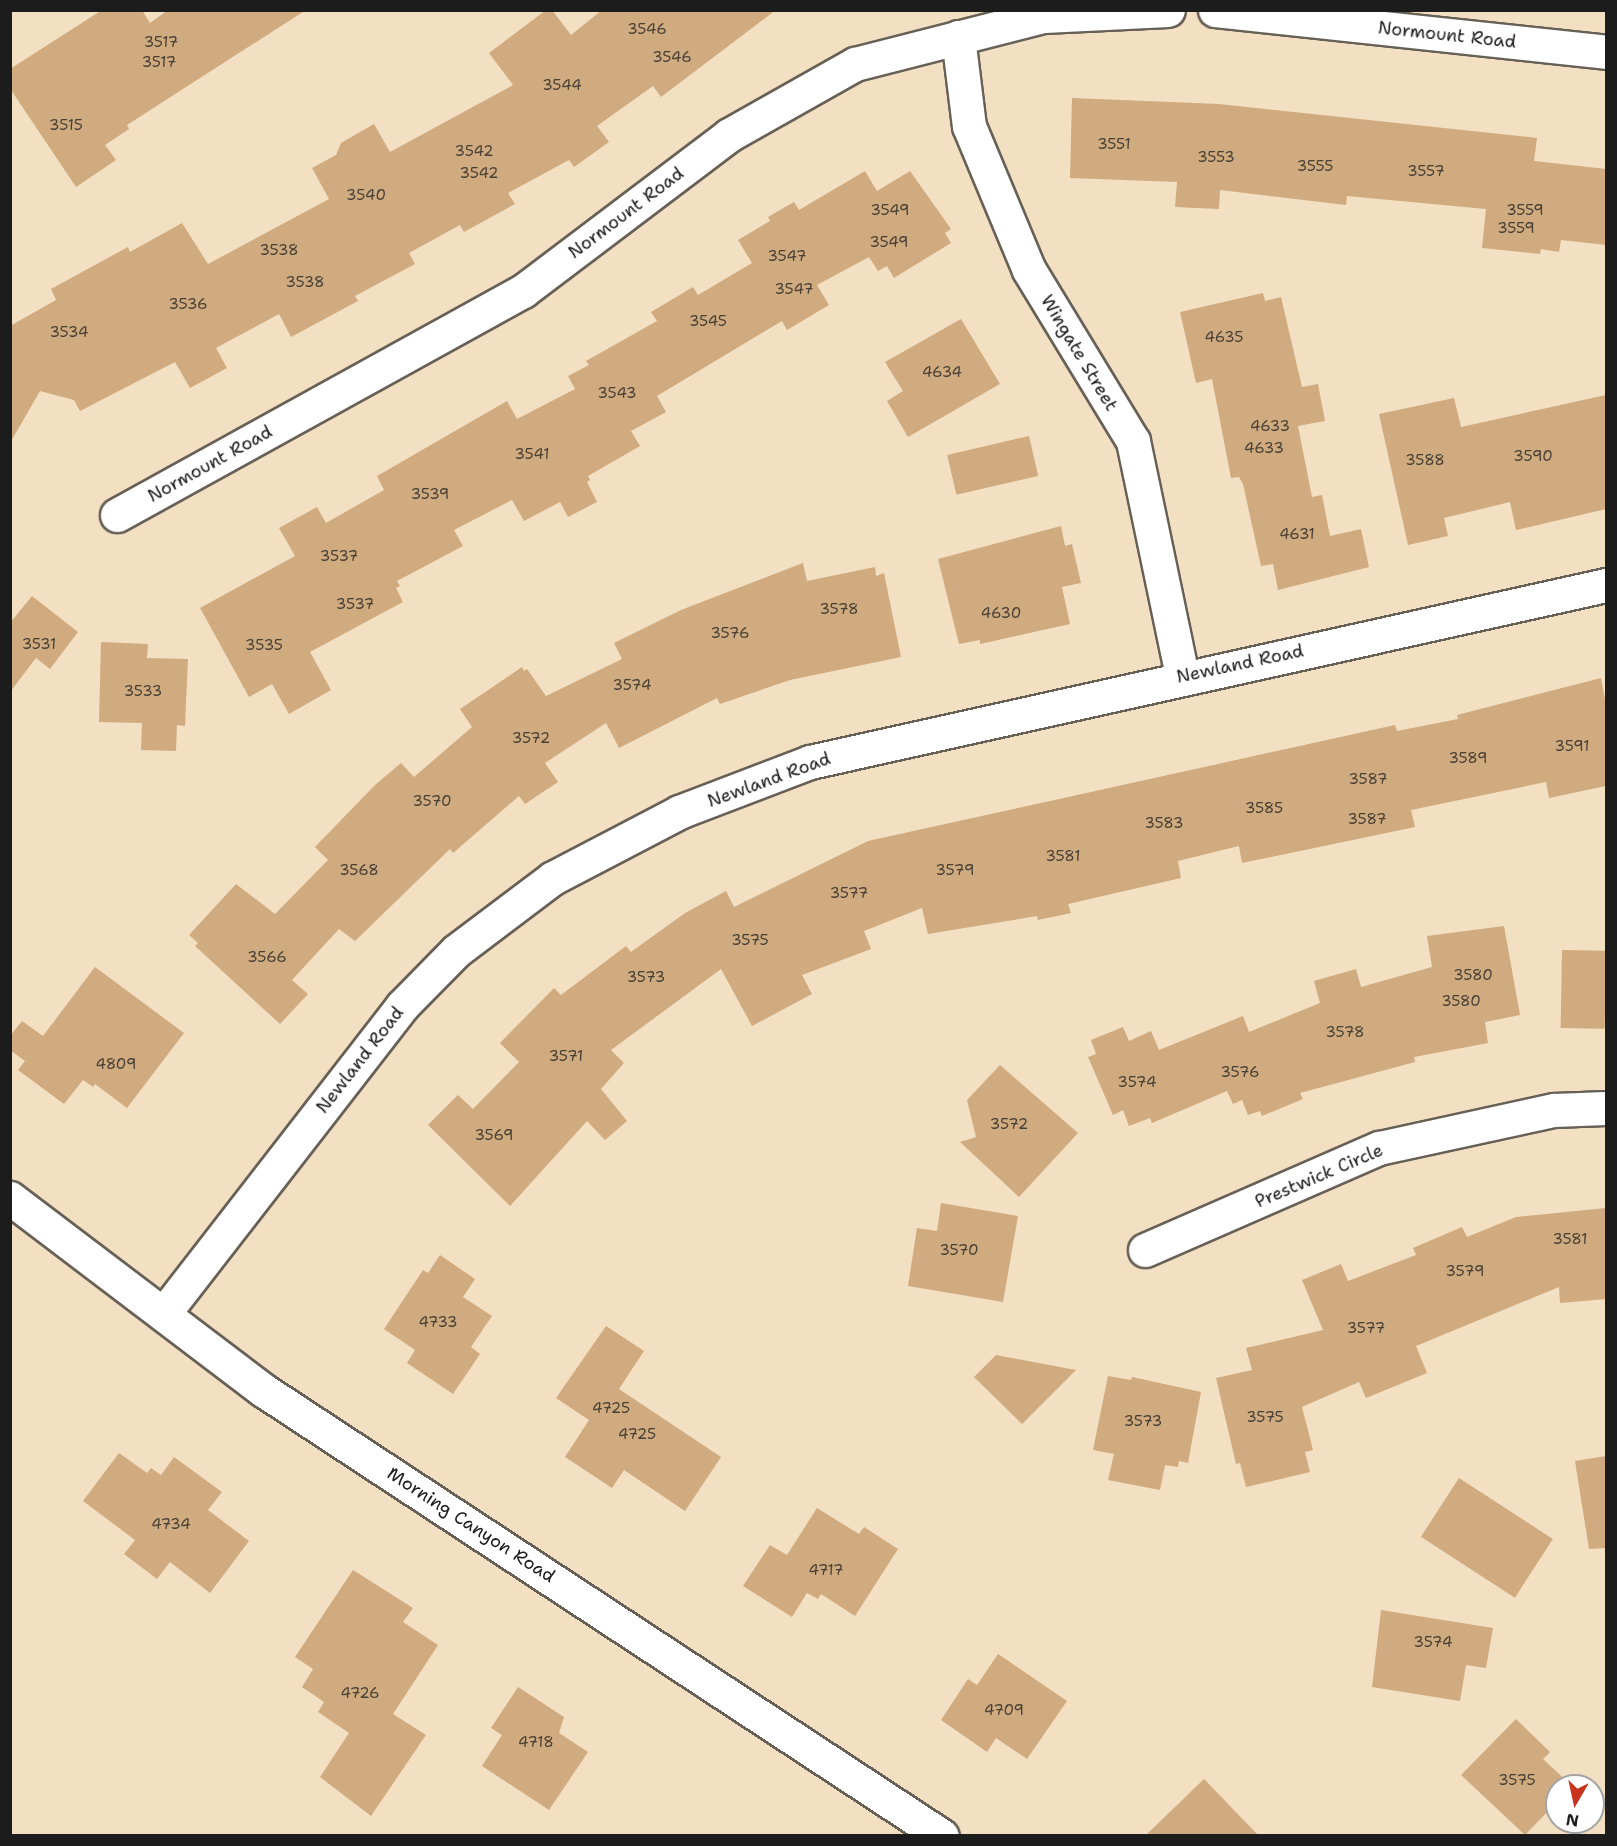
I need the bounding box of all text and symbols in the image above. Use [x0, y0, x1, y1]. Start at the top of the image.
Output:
street label: Normount Road [1377, 17, 1517, 53]
house number: 3546 [627, 21, 667, 39]
house number: 3517 [144, 34, 178, 52]
house number: 3546 [652, 49, 692, 67]
house number: 3517 [142, 54, 176, 72]
house number: 3544 [542, 77, 582, 95]
house number: 3515 [49, 117, 83, 135]
house number: 3551 [1097, 136, 1131, 154]
house number: 3542 [455, 143, 493, 161]
house number: 3553 [1197, 149, 1235, 167]
house number: 3555 [1297, 158, 1333, 176]
street label: Normount Road [564, 163, 688, 263]
house number: 3557 [1407, 163, 1445, 181]
house number: 3542 [460, 165, 498, 183]
house number: 3540 [346, 187, 386, 205]
house number: 3549 [870, 202, 910, 220]
house number: 3559 [1506, 202, 1544, 220]
house number: 3559 [1497, 220, 1535, 238]
house number: 3549 [869, 234, 909, 252]
house number: 3538 [259, 242, 299, 260]
house number: 3547 [768, 248, 806, 266]
house number: 3538 [285, 274, 325, 292]
house number: 3547 [775, 281, 813, 299]
street label: Wingate Street [1036, 291, 1122, 415]
house number: 3536 [168, 296, 208, 314]
house number: 3545 [689, 313, 727, 331]
house number: 3534 [50, 324, 88, 342]
house number: 4635 [1204, 329, 1244, 347]
house number: 4634 [922, 364, 962, 382]
house number: 3543 [598, 385, 636, 403]
house number: 4633 [1250, 418, 1290, 436]
street label: Normount Road [144, 421, 276, 507]
house number: 4633 [1244, 440, 1284, 458]
house number: 3541 [515, 446, 549, 464]
house number: 3590 [1513, 448, 1553, 466]
house number: 3588 [1405, 452, 1445, 470]
house number: 3539 [411, 486, 449, 504]
house number: 4631 [1279, 526, 1315, 544]
house number: 3537 [320, 548, 358, 566]
house number: 3537 [336, 596, 374, 614]
house number: 3578 [820, 601, 858, 619]
house number: 4630 [981, 605, 1021, 623]
house number: 3576 [711, 625, 749, 643]
house number: 3531 [22, 636, 56, 654]
house number: 3535 [245, 637, 283, 655]
street label: Newland Road [1174, 640, 1306, 688]
house number: 3574 [613, 677, 651, 695]
house number: 3533 [124, 683, 162, 701]
house number: 3572 [512, 730, 550, 748]
house number: 3591 [1555, 738, 1589, 756]
street label: Newland Road [704, 748, 834, 812]
house number: 3589 [1448, 750, 1488, 768]
house number: 3587 [1349, 771, 1387, 789]
house number: 3570 [412, 793, 452, 811]
house number: 3585 [1245, 800, 1283, 818]
house number: 3587 [1348, 811, 1386, 829]
house number: 3583 [1144, 815, 1184, 833]
house number: 3581 [1045, 848, 1081, 866]
house number: 3568 [339, 862, 379, 880]
house number: 3579 [936, 862, 974, 880]
house number: 3577 [830, 885, 868, 903]
house number: 3575 [731, 932, 769, 950]
house number: 3566 [247, 949, 287, 967]
house number: 3580 [1453, 967, 1493, 985]
house number: 3573 [627, 969, 665, 987]
house number: 3580 [1441, 993, 1481, 1011]
street label: Newland Road [312, 1002, 408, 1118]
house number: 3578 [1326, 1024, 1364, 1042]
house number: 3571 [549, 1048, 583, 1066]
house number: 4809 [96, 1056, 136, 1074]
house number: 3576 [1221, 1064, 1259, 1082]
house number: 3574 [1118, 1074, 1156, 1092]
house number: 3572 [990, 1116, 1028, 1134]
house number: 3569 [475, 1127, 513, 1145]
street label: Prestwick Circle [1252, 1139, 1386, 1213]
house number: 3581 [1552, 1231, 1588, 1249]
house number: 3570 [939, 1242, 979, 1260]
house number: 3579 [1446, 1263, 1484, 1281]
house number: 4733 [418, 1314, 458, 1332]
house number: 3577 [1347, 1320, 1385, 1338]
house number: 4725 [592, 1400, 630, 1418]
house number: 3575 [1246, 1409, 1284, 1427]
house number: 3573 [1124, 1413, 1162, 1431]
house number: 4725 [618, 1426, 656, 1444]
street label: Morning Canyon Road [383, 1463, 559, 1587]
house number: 4734 [151, 1516, 191, 1534]
house number: 4717 [808, 1562, 844, 1580]
house number: 3574 [1414, 1634, 1452, 1652]
house number: 4726 [340, 1685, 380, 1703]
house number: 4709 [984, 1702, 1024, 1720]
house number: 4718 [518, 1734, 554, 1752]
house number: 3575 [1498, 1772, 1536, 1790]
north arrow [1545, 1774, 1605, 1834]
text: N [1565, 1809, 1580, 1832]

